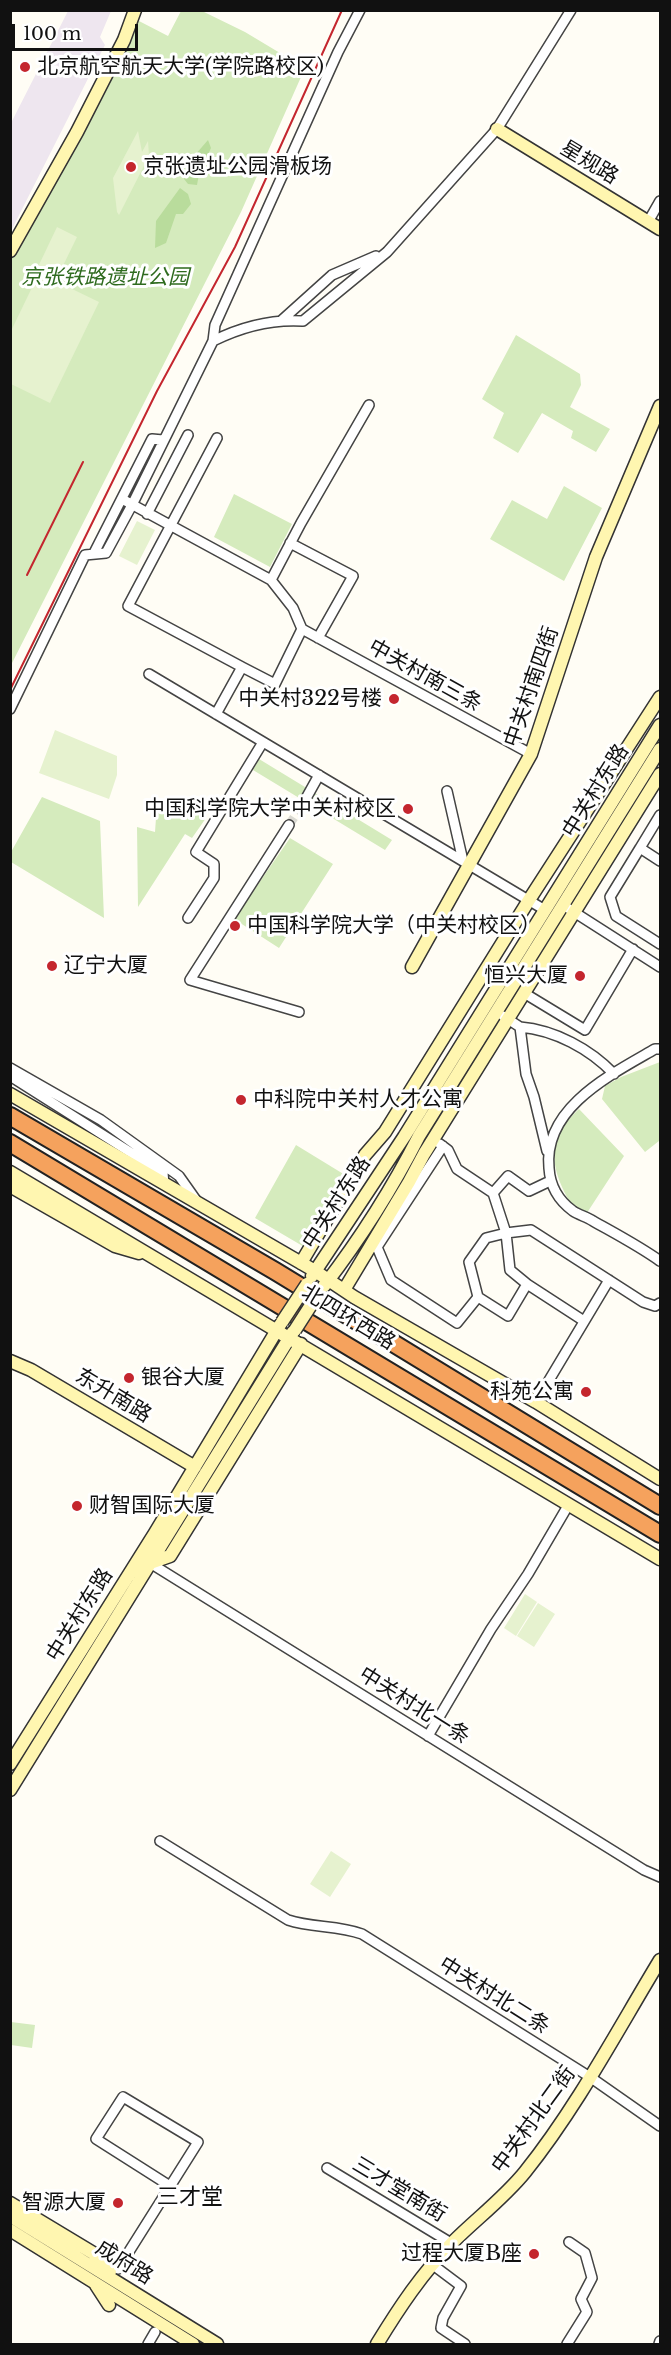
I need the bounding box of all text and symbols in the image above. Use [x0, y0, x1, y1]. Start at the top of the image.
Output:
scale bar [15, 12, 141, 50]
text: 100 m [23, 23, 81, 45]
place label: 北京航空航天大学(学院路校区) [37, 54, 324, 80]
marker: 北京航空航天大学(学院路校区) [18, 60, 32, 74]
street label: 星规路 [556, 136, 622, 190]
place label: 京张遗址公园滑板场 [143, 154, 332, 180]
marker: 京张遗址公园滑板场 [124, 160, 138, 174]
park label: 京张铁路遗址公园 [21, 265, 189, 291]
street label: 中关村南四街 [500, 623, 564, 751]
street label: 中关村南三条 [364, 634, 486, 718]
place label: 中关村322号楼 [238, 686, 382, 712]
marker: 中关村322号楼 [387, 692, 401, 706]
street label: 中关村东路 [557, 740, 635, 842]
place label: 中国科学院大学中关村校区 [144, 796, 396, 822]
marker: 中国科学院大学中关村校区 [401, 802, 415, 816]
place label: 中国科学院大学（中关村校区） [247, 913, 541, 939]
marker: 中国科学院大学（中关村校区） [228, 919, 242, 933]
place label: 辽宁大厦 [64, 953, 148, 979]
marker: 辽宁大厦 [45, 959, 59, 973]
place label: 恒兴大厦 [484, 963, 568, 989]
marker: 恒兴大厦 [573, 969, 587, 983]
place label: 中科院中关村人才公寓 [253, 1087, 463, 1113]
marker: 中科院中关村人才公寓 [234, 1093, 248, 1107]
street label: 中关村东路 [298, 1152, 376, 1254]
street label: 北四环西路 [297, 1280, 399, 1356]
street label: 东升南路 [71, 1364, 155, 1428]
place label: 银谷大厦 [141, 1365, 225, 1391]
marker: 银谷大厦 [122, 1371, 136, 1385]
place label: 科苑公寓 [490, 1379, 574, 1405]
marker: 科苑公寓 [579, 1385, 593, 1399]
place label: 财智国际大厦 [89, 1493, 215, 1519]
marker: 财智国际大厦 [70, 1499, 84, 1513]
street label: 中关村东路 [41, 1564, 119, 1666]
street label: 中关村北一条 [354, 1662, 474, 1750]
street label: 中关村北二条 [434, 1952, 554, 2040]
street label: 中关村北二街 [487, 2062, 581, 2178]
street label: 三才堂南街 [348, 2152, 450, 2228]
district label: 三才堂 [157, 2185, 223, 2211]
place label: 智源大厦 [22, 2190, 106, 2216]
marker: 智源大厦 [111, 2196, 125, 2210]
street label: 成府路 [91, 2236, 157, 2290]
place label: 过程大厦B座 [401, 2241, 522, 2267]
marker: 过程大厦B座 [527, 2247, 541, 2261]

